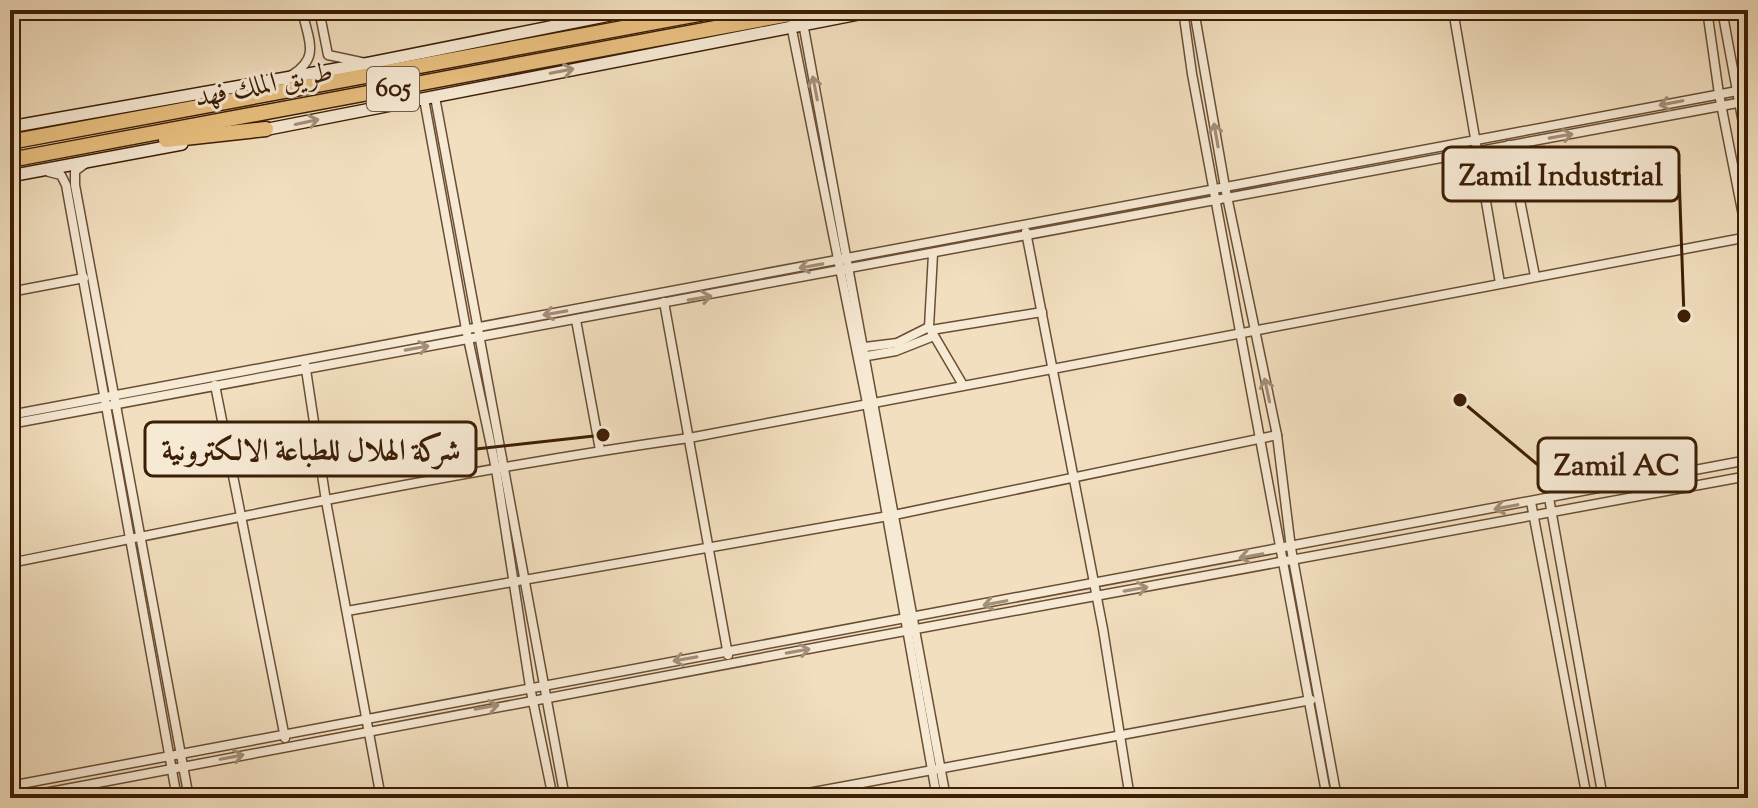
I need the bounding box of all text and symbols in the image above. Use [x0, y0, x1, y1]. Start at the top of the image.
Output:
street label: طريق الملك فهد [192, 53, 336, 119]
one-way arrow [549, 63, 574, 78]
road number: 605 [367, 67, 419, 111]
one-way arrow [806, 76, 821, 101]
one-way arrow [1659, 96, 1685, 111]
one-way arrow [294, 113, 319, 128]
one-way arrow [1207, 123, 1222, 149]
one-way arrow [1548, 127, 1573, 142]
callout: Zamil Industrial [1443, 147, 1679, 201]
text: Zamil Industrial [1459, 156, 1664, 199]
one-way arrow [799, 259, 824, 274]
one-way arrow [687, 289, 713, 304]
one-way arrow [543, 306, 568, 321]
one-way arrow [404, 340, 429, 355]
one-way arrow [1259, 378, 1274, 403]
callout: شركة الهلال للطباعة الالكترونية [145, 422, 476, 476]
text: شركة الهلال للطباعة الالكترونية [161, 431, 461, 474]
callout: Zamil AC [1538, 438, 1696, 492]
text: Zamil AC [1554, 446, 1680, 489]
one-way arrow [1494, 500, 1520, 515]
one-way arrow [1239, 549, 1264, 564]
one-way arrow [1123, 581, 1149, 596]
one-way arrow [983, 596, 1009, 611]
one-way arrow [785, 643, 810, 658]
one-way arrow [672, 652, 698, 667]
one-way arrow [474, 699, 499, 714]
one-way arrow [219, 749, 244, 764]

